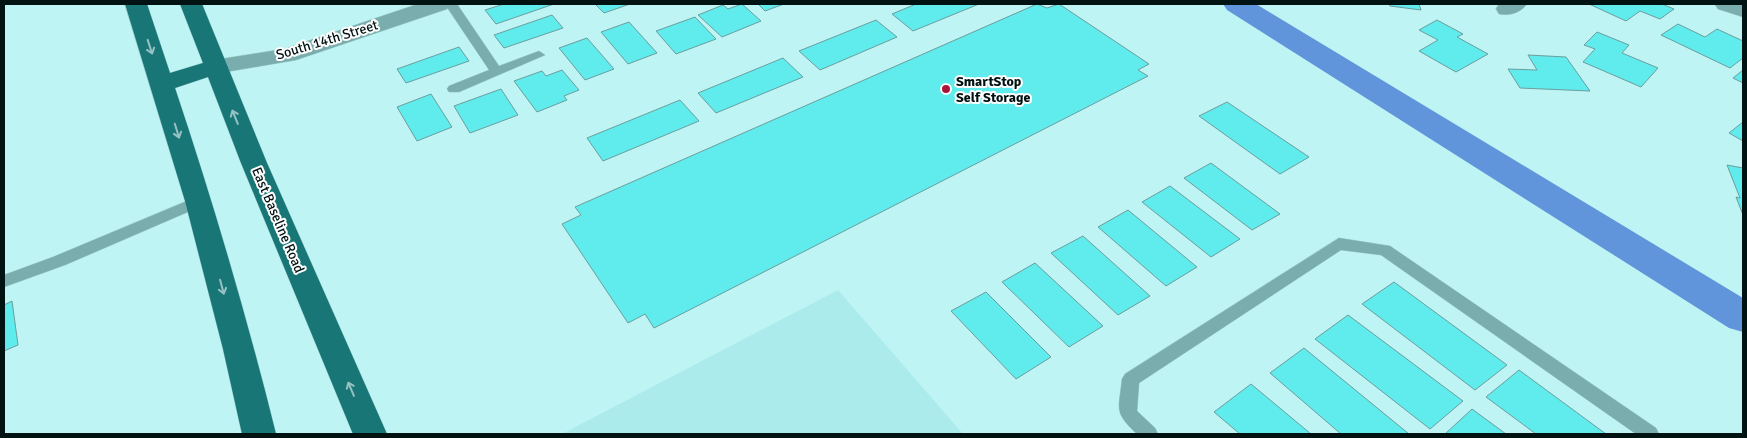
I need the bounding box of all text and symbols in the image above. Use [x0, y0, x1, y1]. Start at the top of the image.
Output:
street label: South 14th Street [274, 16, 380, 64]
one-way arrow [146, 39, 156, 55]
place label: SmartStop Self Storage [956, 73, 1030, 106]
marker: SmartStop Self Storage [940, 83, 952, 95]
one-way arrow [230, 110, 239, 125]
one-way arrow [172, 122, 182, 138]
street label: East Baseline Road [248, 165, 308, 275]
one-way arrow [218, 278, 228, 294]
one-way arrow [345, 382, 355, 397]

